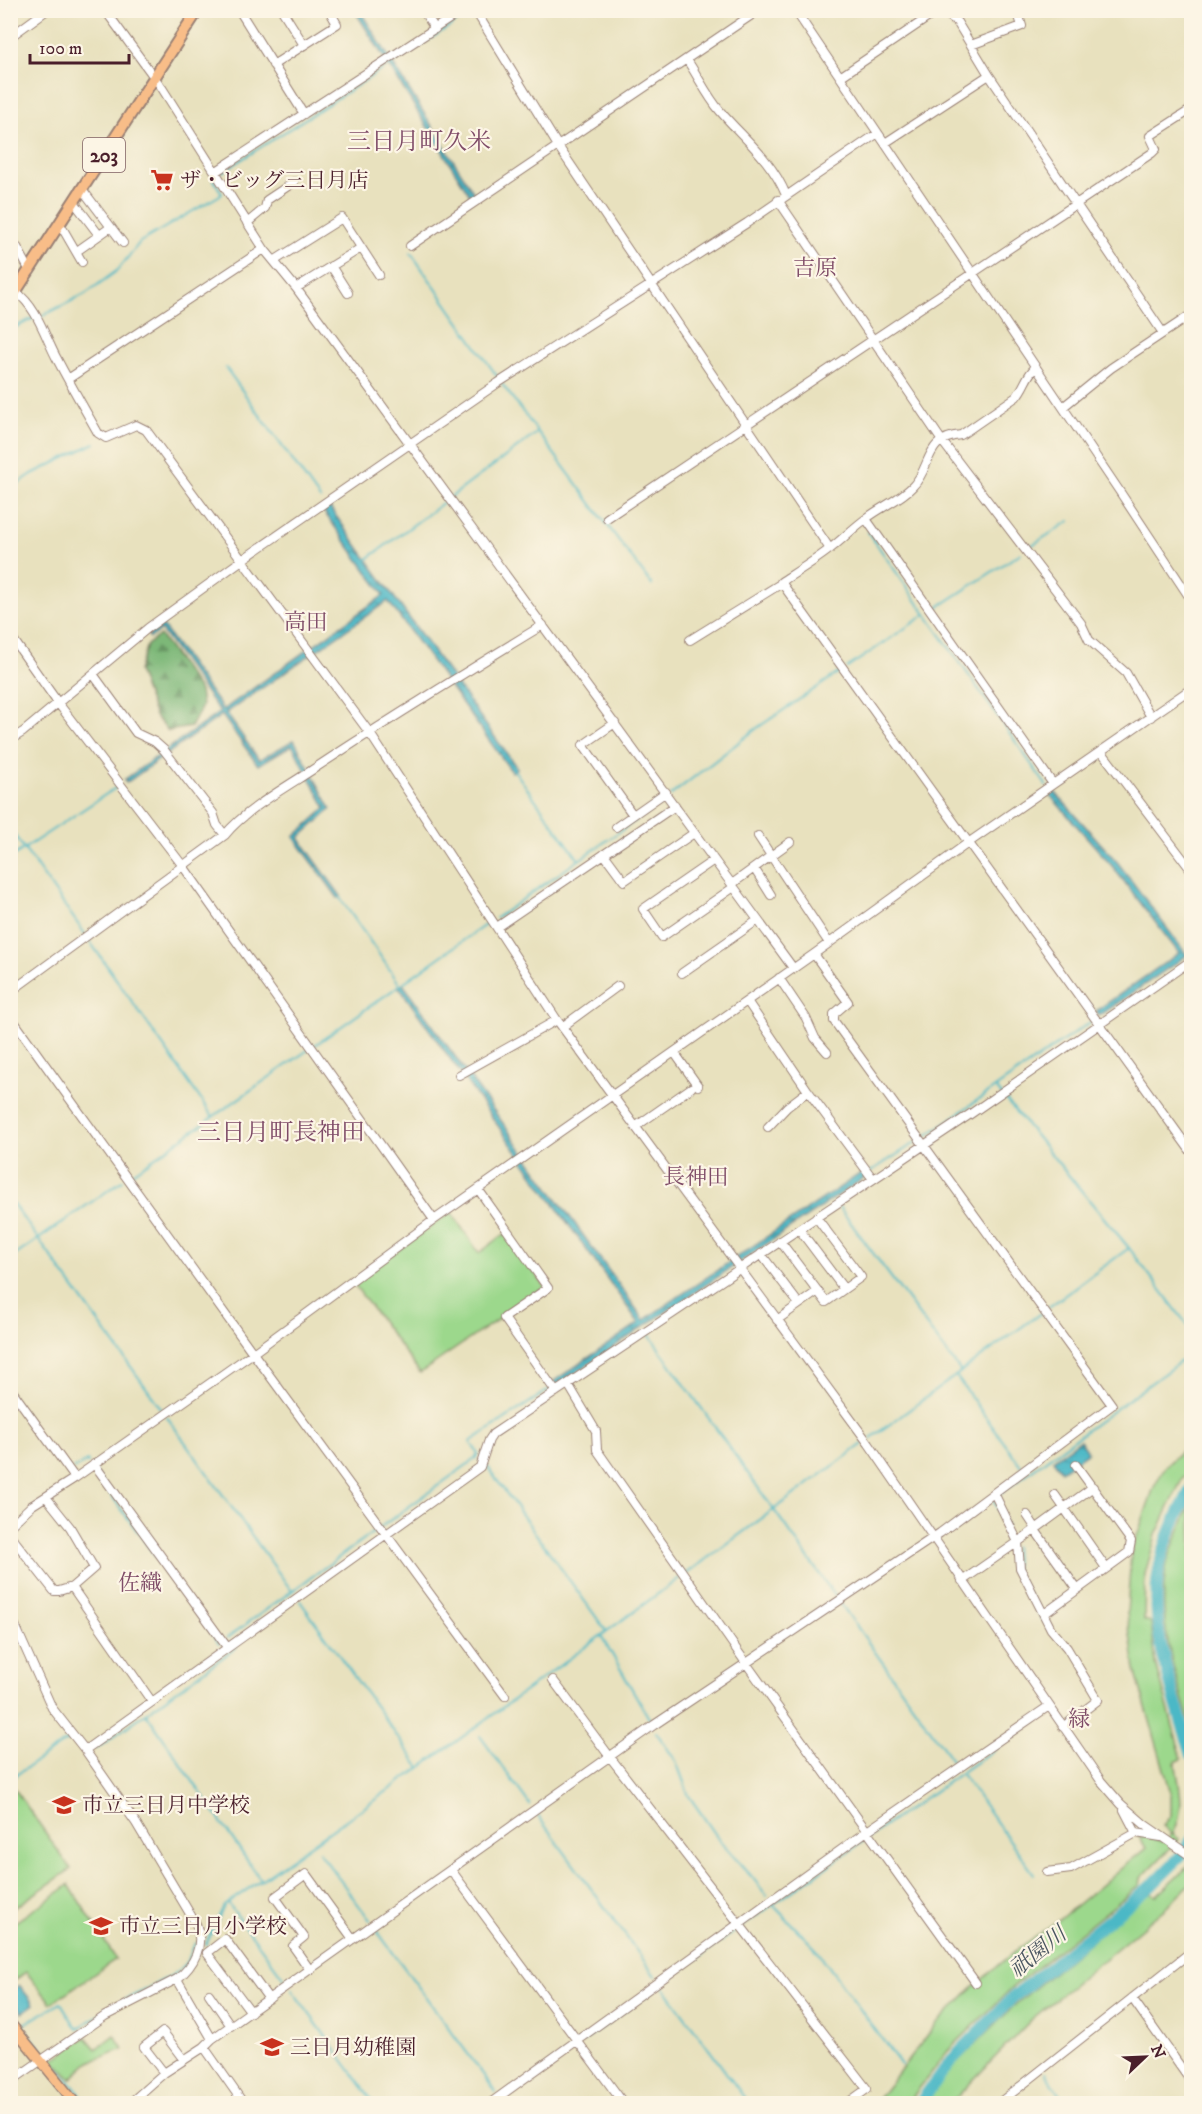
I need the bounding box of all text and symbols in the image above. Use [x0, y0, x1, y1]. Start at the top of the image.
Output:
scale bar [30, 27, 129, 65]
text: 100 m [39, 38, 82, 60]
district label: 三日月町久米 [347, 127, 491, 157]
road number: 203 [83, 138, 125, 172]
supermarket icon: ザ・ビッグ三日月店 [149, 167, 175, 193]
place label: ザ・ビッグ三日月店 [180, 168, 368, 194]
district label: 吉原 [793, 255, 837, 282]
district label: 高田 [284, 609, 328, 636]
district label: 三日月町長神田 [197, 1118, 365, 1148]
district label: 長神田 [663, 1164, 729, 1191]
district label: 佐織 [118, 1570, 162, 1597]
district label: 緑 [1068, 1706, 1090, 1733]
school or university icon: 市立三日月中学校 [51, 1792, 77, 1818]
place label: 市立三日月中学校 [82, 1793, 250, 1819]
school or university icon: 市立三日月小学校 [88, 1913, 114, 1939]
place label: 市立三日月小学校 [119, 1914, 287, 1940]
water label: 祇園川 [1004, 1920, 1074, 1983]
north arrow [1115, 2027, 1175, 2087]
school or university icon: 三日月幼稚園 [259, 2034, 285, 2060]
place label: 三日月幼稚園 [290, 2035, 416, 2061]
text: N [1146, 2042, 1170, 2061]

